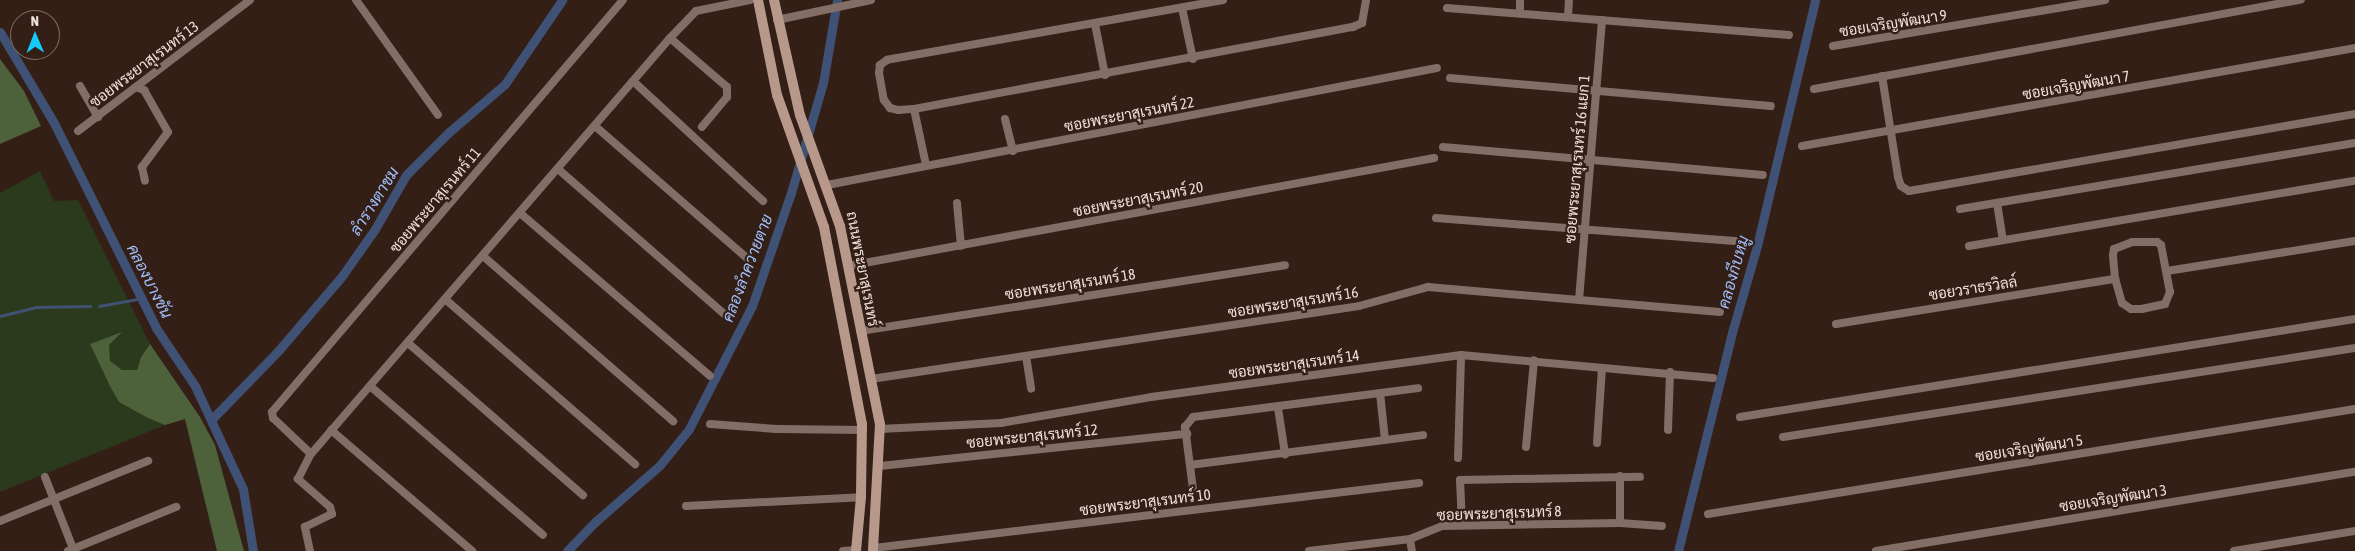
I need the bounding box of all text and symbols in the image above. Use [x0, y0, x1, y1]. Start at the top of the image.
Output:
street label: ซอยเจริญพัฒนา 9 [1838, 6, 1948, 40]
north arrow [10, 10, 60, 60]
text: N [30, 13, 39, 29]
street label: ซอยพระยาสุเรนทร์ 13 [86, 17, 202, 111]
street label: ซอยเจริญพัฒนา 7 [2021, 67, 2131, 103]
street label: ซอยพระยาสุเรนทร์ 16 แยก 1 [1561, 74, 1593, 244]
street label: ซอยพระยาสุเรนทร์ 22 [1063, 93, 1195, 135]
street label: ซอยพระยาสุเรนทร์ 11 [386, 144, 484, 256]
water label: ลำรางตาชม [346, 163, 402, 239]
street label: ซอยพระยาสุเรนทร์ 20 [1072, 178, 1204, 220]
street label: ถนนพระยาสุเรนทร์ [843, 210, 883, 328]
water label: คลองลำควายตาย [718, 211, 776, 325]
water label: คลองกีบหมู [1713, 233, 1753, 311]
water label: คลองบางชัน [123, 241, 177, 321]
street label: ซอยพระยาสุเรนทร์ 18 [1003, 265, 1137, 303]
street label: ซอยวราธรวิลล์ [1927, 272, 2019, 304]
street label: ซอยพระยาสุเรนทร์ 16 [1226, 283, 1360, 321]
street label: ซอยพระยาสุเรนทร์ 14 [1227, 346, 1361, 382]
street label: ซอยพระยาสุเรนทร์ 12 [965, 420, 1099, 452]
street label: ซอยเจริญพัฒนา 5 [1974, 431, 2084, 465]
street label: ซอยเจริญพัฒนา 3 [2058, 481, 2168, 515]
street label: ซอยพระยาสุเรนทร์ 10 [1078, 485, 1212, 519]
street label: ซอยพระยาสุเรนทร์ 8 [1436, 502, 1562, 524]

